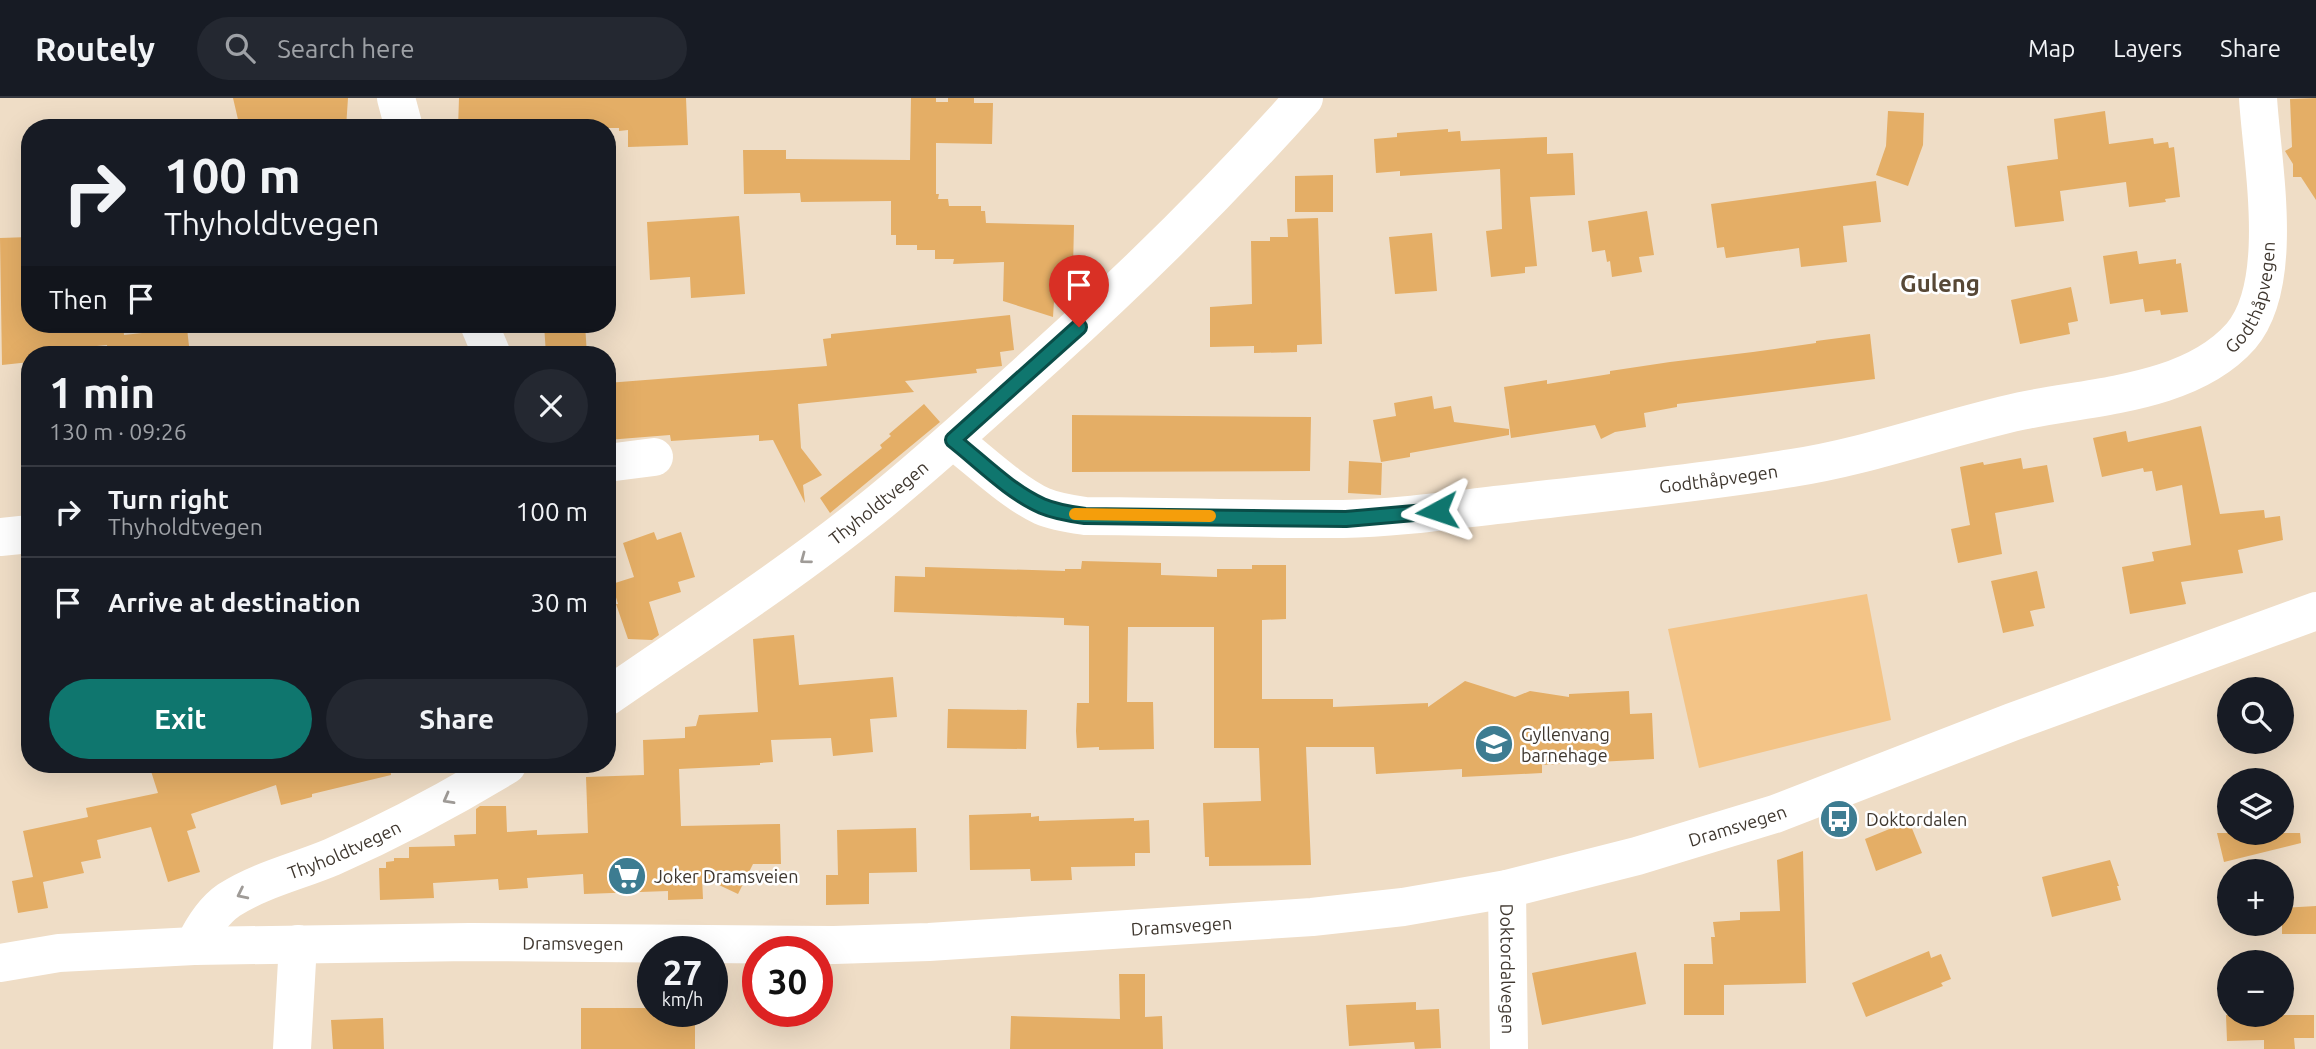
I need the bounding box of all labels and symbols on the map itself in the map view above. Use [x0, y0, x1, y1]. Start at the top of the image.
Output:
street label: Godthåpvegen [2221, 241, 2278, 357]
pin [1049, 255, 1109, 327]
district label: Guleng [1900, 270, 1980, 297]
street label: Thyholdtvegen [825, 456, 932, 548]
street label: Godthåpvegen [1658, 460, 1779, 496]
position arrow [1400, 474, 1474, 548]
one-way arrow [800, 551, 812, 563]
school or university icon: Gyllenvang barnehage [1473, 723, 1515, 765]
place label: Gyllenvang barnehage [1521, 724, 1610, 765]
one-way arrow [443, 791, 455, 804]
bus stop icon: Doktordalen [1818, 798, 1860, 840]
street label: Dramsvegen [1686, 801, 1789, 850]
place label: Doktordalen [1866, 809, 1967, 829]
street label: Thyholdtvegen [285, 816, 404, 883]
supermarket icon: Joker Dramsveien [606, 855, 648, 897]
place label: Joker Dramsveien [654, 866, 798, 886]
one-way arrow [236, 886, 249, 900]
street label: Doktordalvegen [1497, 904, 1519, 1034]
street label: Dramsvegen [1130, 912, 1233, 939]
street label: Dramsvegen [522, 932, 624, 953]
speed limit sign: 30 [742, 936, 833, 1027]

